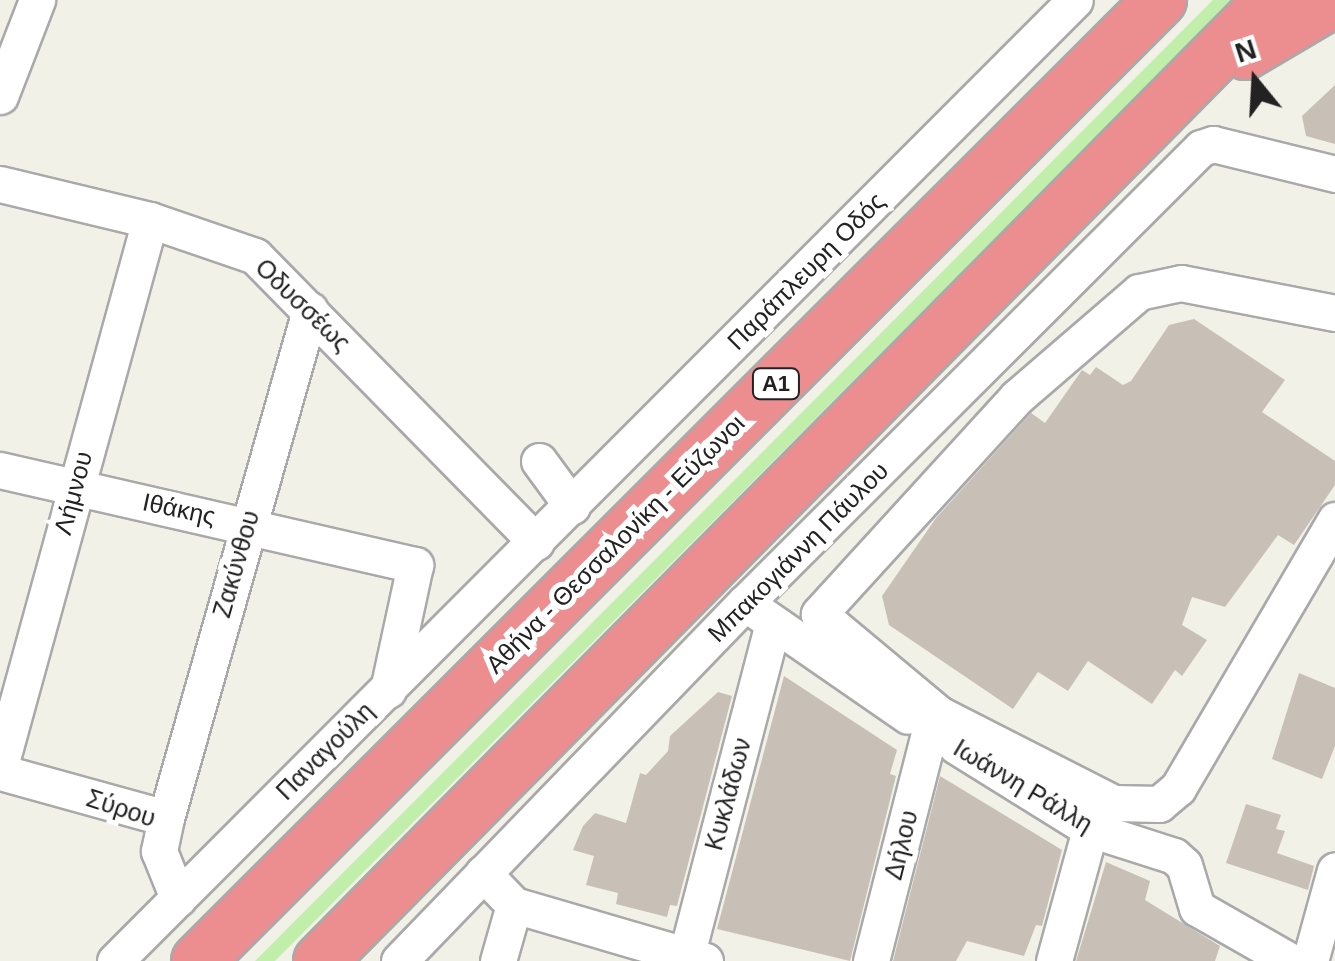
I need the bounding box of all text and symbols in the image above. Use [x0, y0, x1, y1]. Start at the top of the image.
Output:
north arrow [1205, 30, 1305, 130]
text: N [1231, 33, 1260, 69]
street label: Παράπλευρη Οδός [721, 186, 891, 356]
street label: Οδυσσέως [249, 252, 357, 358]
road number: Α1 [751, 367, 801, 401]
street label: Αθήνα - Θεσσαλονίκη - Εύζωνοι [479, 408, 751, 680]
street label: Λήμνου [48, 448, 98, 538]
street label: Μπακογιάννη Πάυλου [702, 456, 894, 648]
street label: Ιθάκης [140, 487, 218, 531]
street label: Ζακύνθου [206, 507, 266, 621]
street label: Παναγούλη [270, 696, 380, 806]
street label: Ιωάννη Ράλλη [948, 733, 1098, 839]
street label: Κυκλάδων [699, 734, 757, 854]
street label: Σύρου [83, 783, 159, 833]
street label: Δήλου [878, 807, 924, 883]

